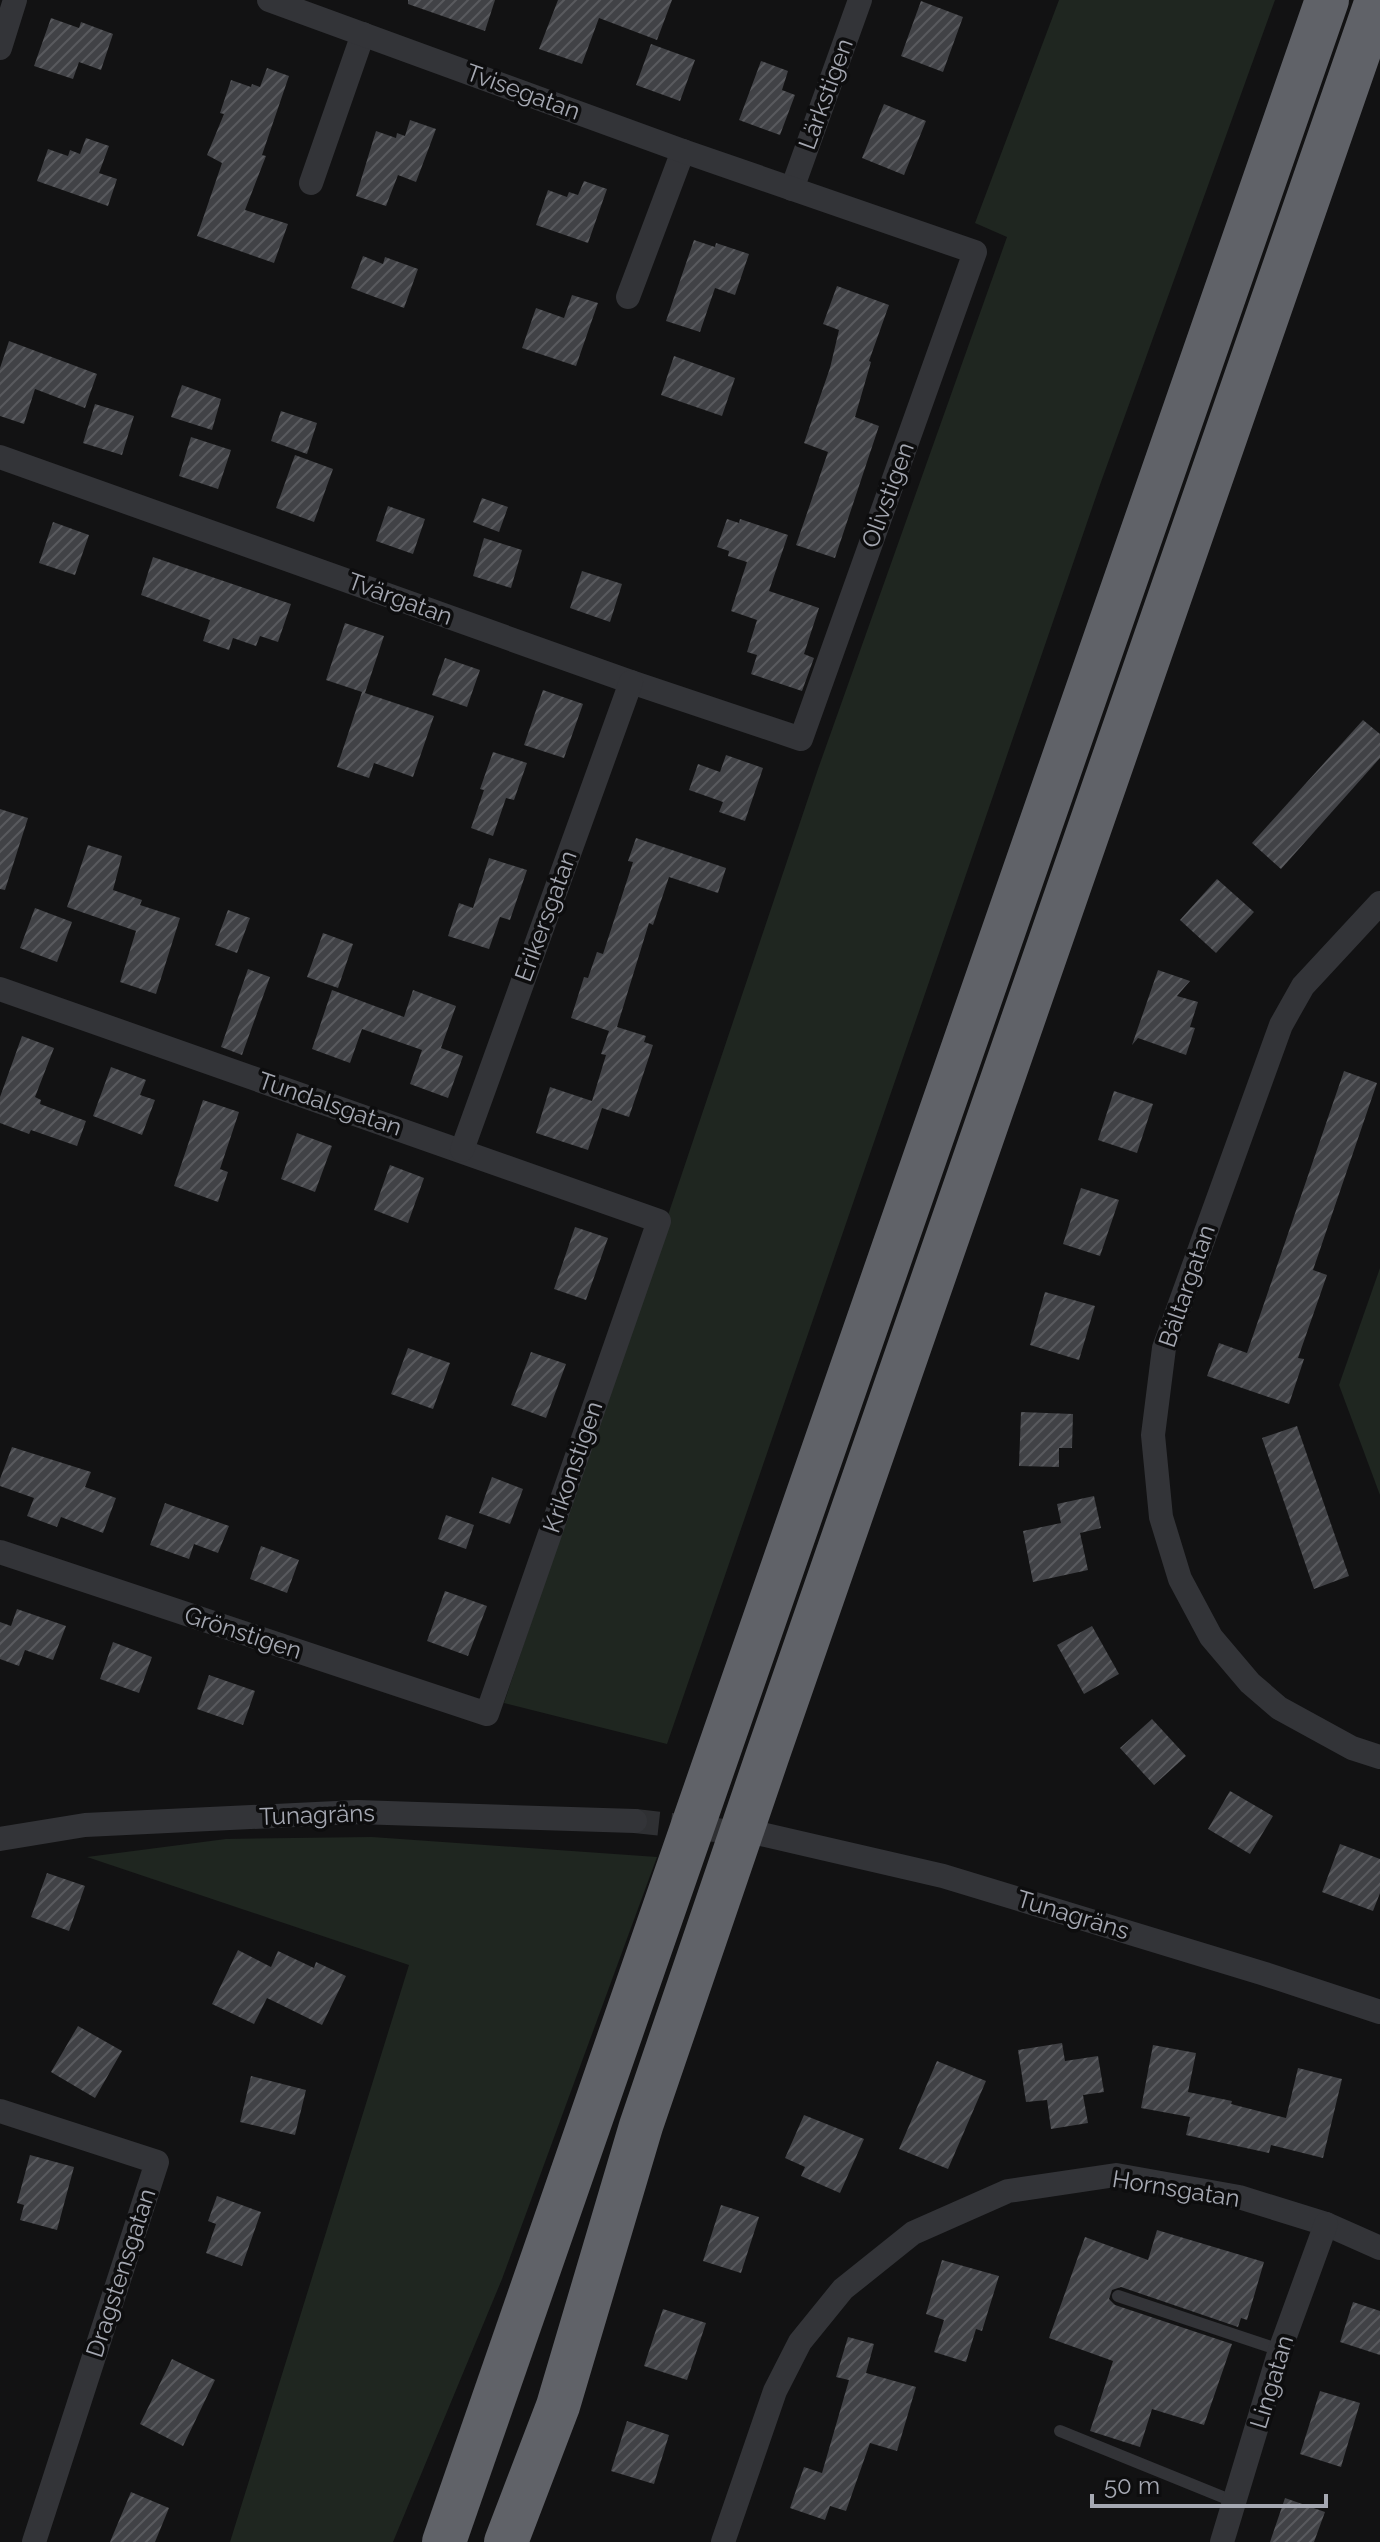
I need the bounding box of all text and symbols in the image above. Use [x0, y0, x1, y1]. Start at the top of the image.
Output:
street label: Lärkstigen [792, 34, 859, 153]
street label: Tvisegatan [462, 58, 584, 126]
street label: Olivstigen [855, 438, 920, 551]
street label: Tvärgatan [344, 566, 456, 631]
street label: Erikersgatan [508, 846, 583, 985]
street label: Tundalsgatan [255, 1065, 406, 1142]
street label: Bältargatan [1152, 1221, 1221, 1351]
street label: Krikonstigen [536, 1397, 609, 1536]
street label: Grönstigen [181, 1600, 305, 1665]
street label: Tunagräns [259, 1798, 375, 1831]
street label: Tunagräns [1014, 1884, 1133, 1945]
street label: Hornsgatan [1110, 2164, 1242, 2213]
street label: Dragstensgatan [80, 2185, 161, 2361]
street label: Lingatan [1244, 2332, 1299, 2432]
scale bar [1092, 2458, 1326, 2508]
text: 50 m [1104, 2471, 1160, 2500]

